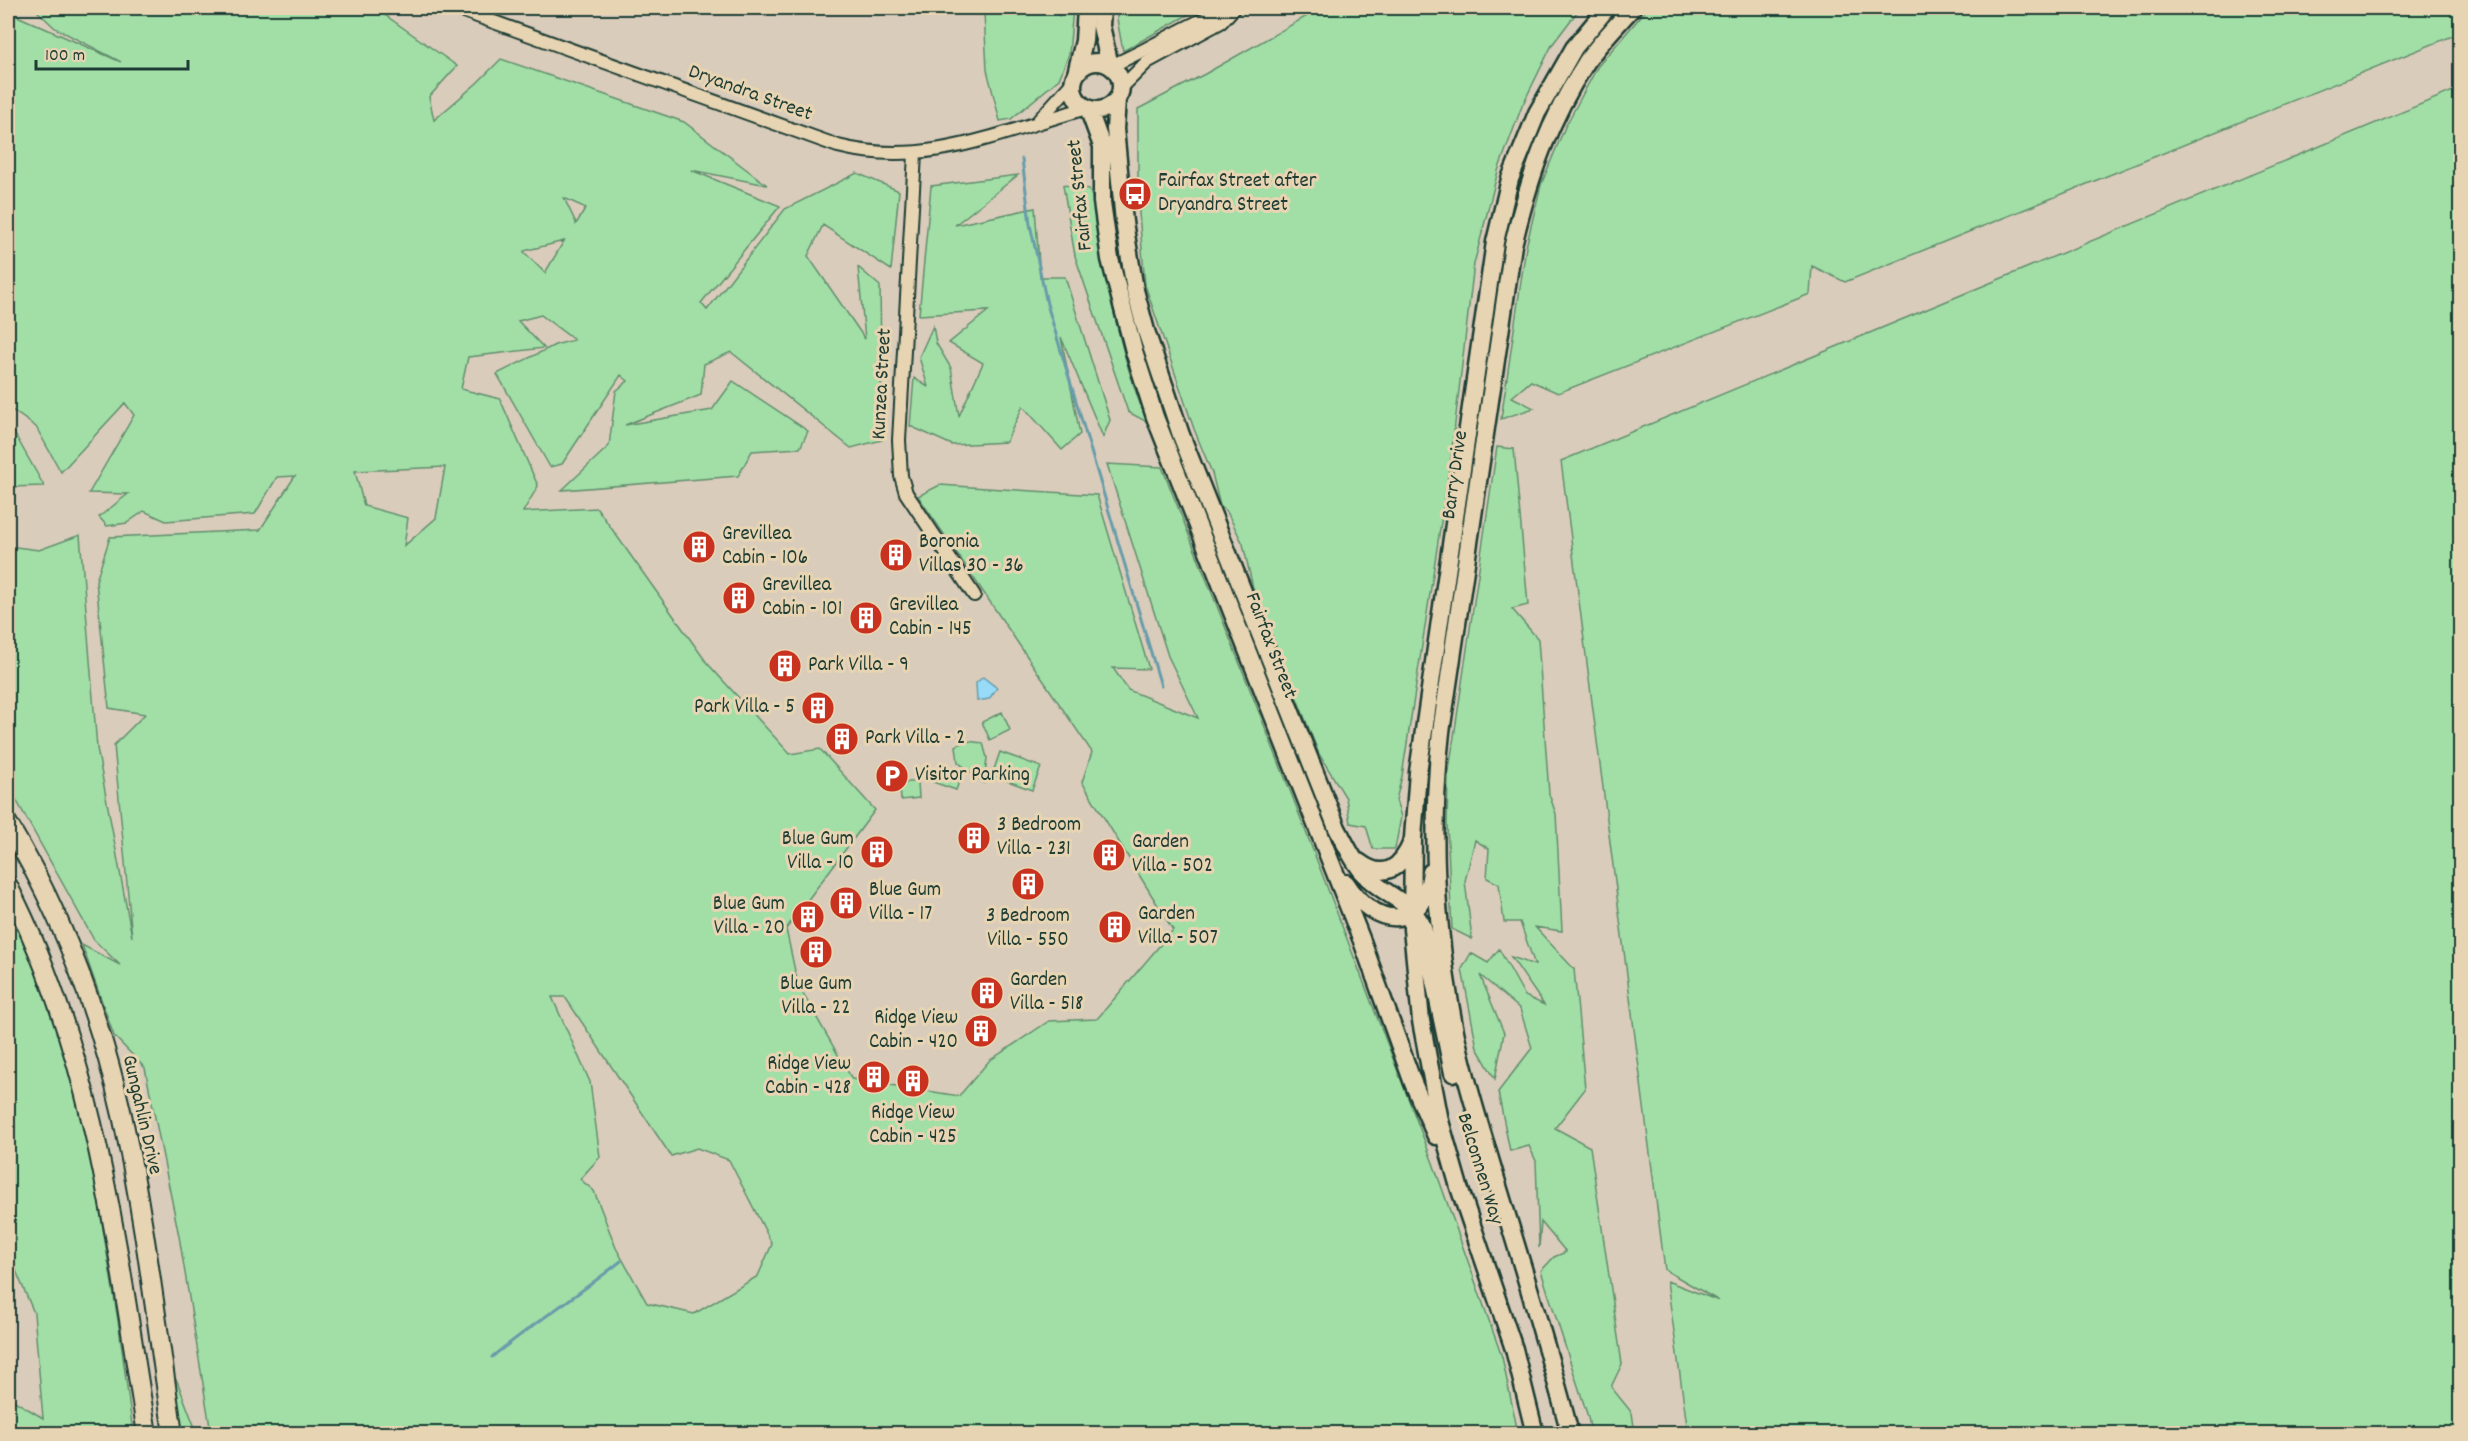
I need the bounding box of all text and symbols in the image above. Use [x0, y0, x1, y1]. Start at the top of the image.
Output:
scale bar [36, 33, 188, 71]
text: 100 m [45, 44, 85, 69]
street label: Dryandra Street [684, 58, 816, 130]
street label: Fairfax Street [1060, 138, 1102, 252]
place label: Fairfax Street after Dryandra Street [1158, 167, 1317, 221]
bus stop icon: Fairfax Street after Dryandra Street [1117, 176, 1153, 212]
street label: Kunzea Street [865, 327, 901, 440]
street label: Barry Drive [1435, 429, 1477, 521]
place label: Grevillea Cabin - 106 [722, 520, 808, 574]
place label: Boronia Villas 30 - 36 [919, 528, 1024, 582]
building icon: Grevillea Cabin - 106 [681, 529, 717, 565]
building icon: Boronia Villas 30 - 36 [878, 537, 914, 573]
place label: Grevillea Cabin - 101 [762, 571, 842, 625]
building icon: Grevillea Cabin - 101 [721, 580, 757, 616]
street label: Fairfax Street [1236, 588, 1304, 704]
place label: Grevillea Cabin - 145 [889, 591, 972, 645]
building icon: Grevillea Cabin - 145 [848, 600, 884, 636]
building icon: Park Villa - 9 [767, 648, 803, 684]
place label: Park Villa - 9 [808, 651, 909, 681]
building icon: Park Villa - 5 [800, 690, 836, 726]
place label: Park Villa - 5 [694, 693, 795, 723]
building icon: Park Villa - 2 [824, 721, 860, 757]
place label: Park Villa - 2 [865, 724, 965, 754]
parking icon: Visitor Parking [874, 758, 910, 794]
place label: Visitor Parking [915, 761, 1030, 791]
place label: 3 Bedroom Villa - 231 [997, 811, 1081, 865]
building icon: 3 Bedroom Villa - 231 [956, 820, 992, 856]
place label: Blue Gum Villa - 10 [782, 825, 854, 879]
place label: Garden Villa - 502 [1132, 828, 1213, 882]
building icon: Blue Gum Villa - 10 [859, 834, 895, 870]
building icon: Garden Villa - 502 [1091, 837, 1127, 873]
building icon: 3 Bedroom Villa - 550 [1010, 866, 1046, 902]
place label: Blue Gum Villa - 17 [869, 876, 941, 930]
building icon: Blue Gum Villa - 17 [828, 885, 864, 921]
place label: Blue Gum Villa - 20 [713, 890, 785, 944]
building icon: Blue Gum Villa - 20 [790, 899, 826, 935]
place label: Garden Villa - 507 [1138, 900, 1218, 954]
place label: 3 Bedroom Villa - 550 [986, 902, 1070, 956]
building icon: Garden Villa - 507 [1097, 909, 1133, 945]
building icon: Blue Gum Villa - 22 [798, 934, 834, 970]
place label: Garden Villa - 518 [1010, 966, 1083, 1020]
place label: Blue Gum Villa - 22 [780, 970, 852, 1024]
building icon: Garden Villa - 518 [969, 975, 1005, 1011]
place label: Ridge View Cabin - 420 [869, 1004, 958, 1058]
building icon: Ridge View Cabin - 420 [963, 1013, 999, 1049]
place label: Ridge View Cabin - 428 [765, 1050, 851, 1104]
street label: Gungahlin Drive [113, 1052, 169, 1178]
building icon: Ridge View Cabin - 428 [856, 1059, 892, 1095]
building icon: Ridge View Cabin - 425 [895, 1063, 931, 1099]
place label: Ridge View Cabin - 425 [869, 1099, 957, 1153]
street label: Belconnen Way [1448, 1109, 1510, 1229]

